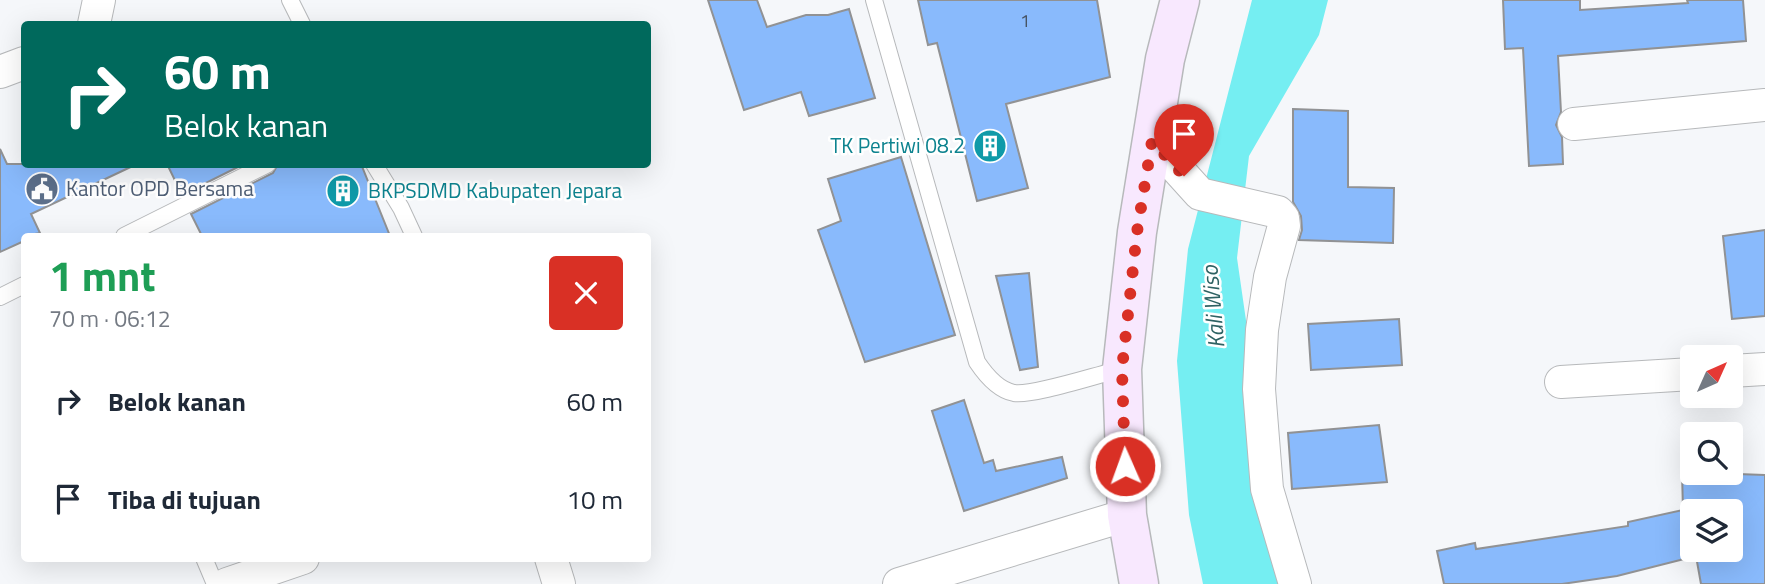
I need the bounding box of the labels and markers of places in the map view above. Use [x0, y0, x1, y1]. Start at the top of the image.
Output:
pin [1154, 104, 1214, 176]
building icon: TK Pertiwi 08.2 [971, 127, 1009, 165]
place label: TK Pertiwi 08.2 [830, 129, 965, 161]
public building icon: Kantor OPD Bersama [23, 170, 61, 208]
place label: Kantor OPD Bersama [66, 172, 254, 204]
building icon: BKPSDMD Kabupaten Jepara [324, 172, 362, 210]
place label: BKPSDMD Kabupaten Jepara [368, 174, 623, 206]

